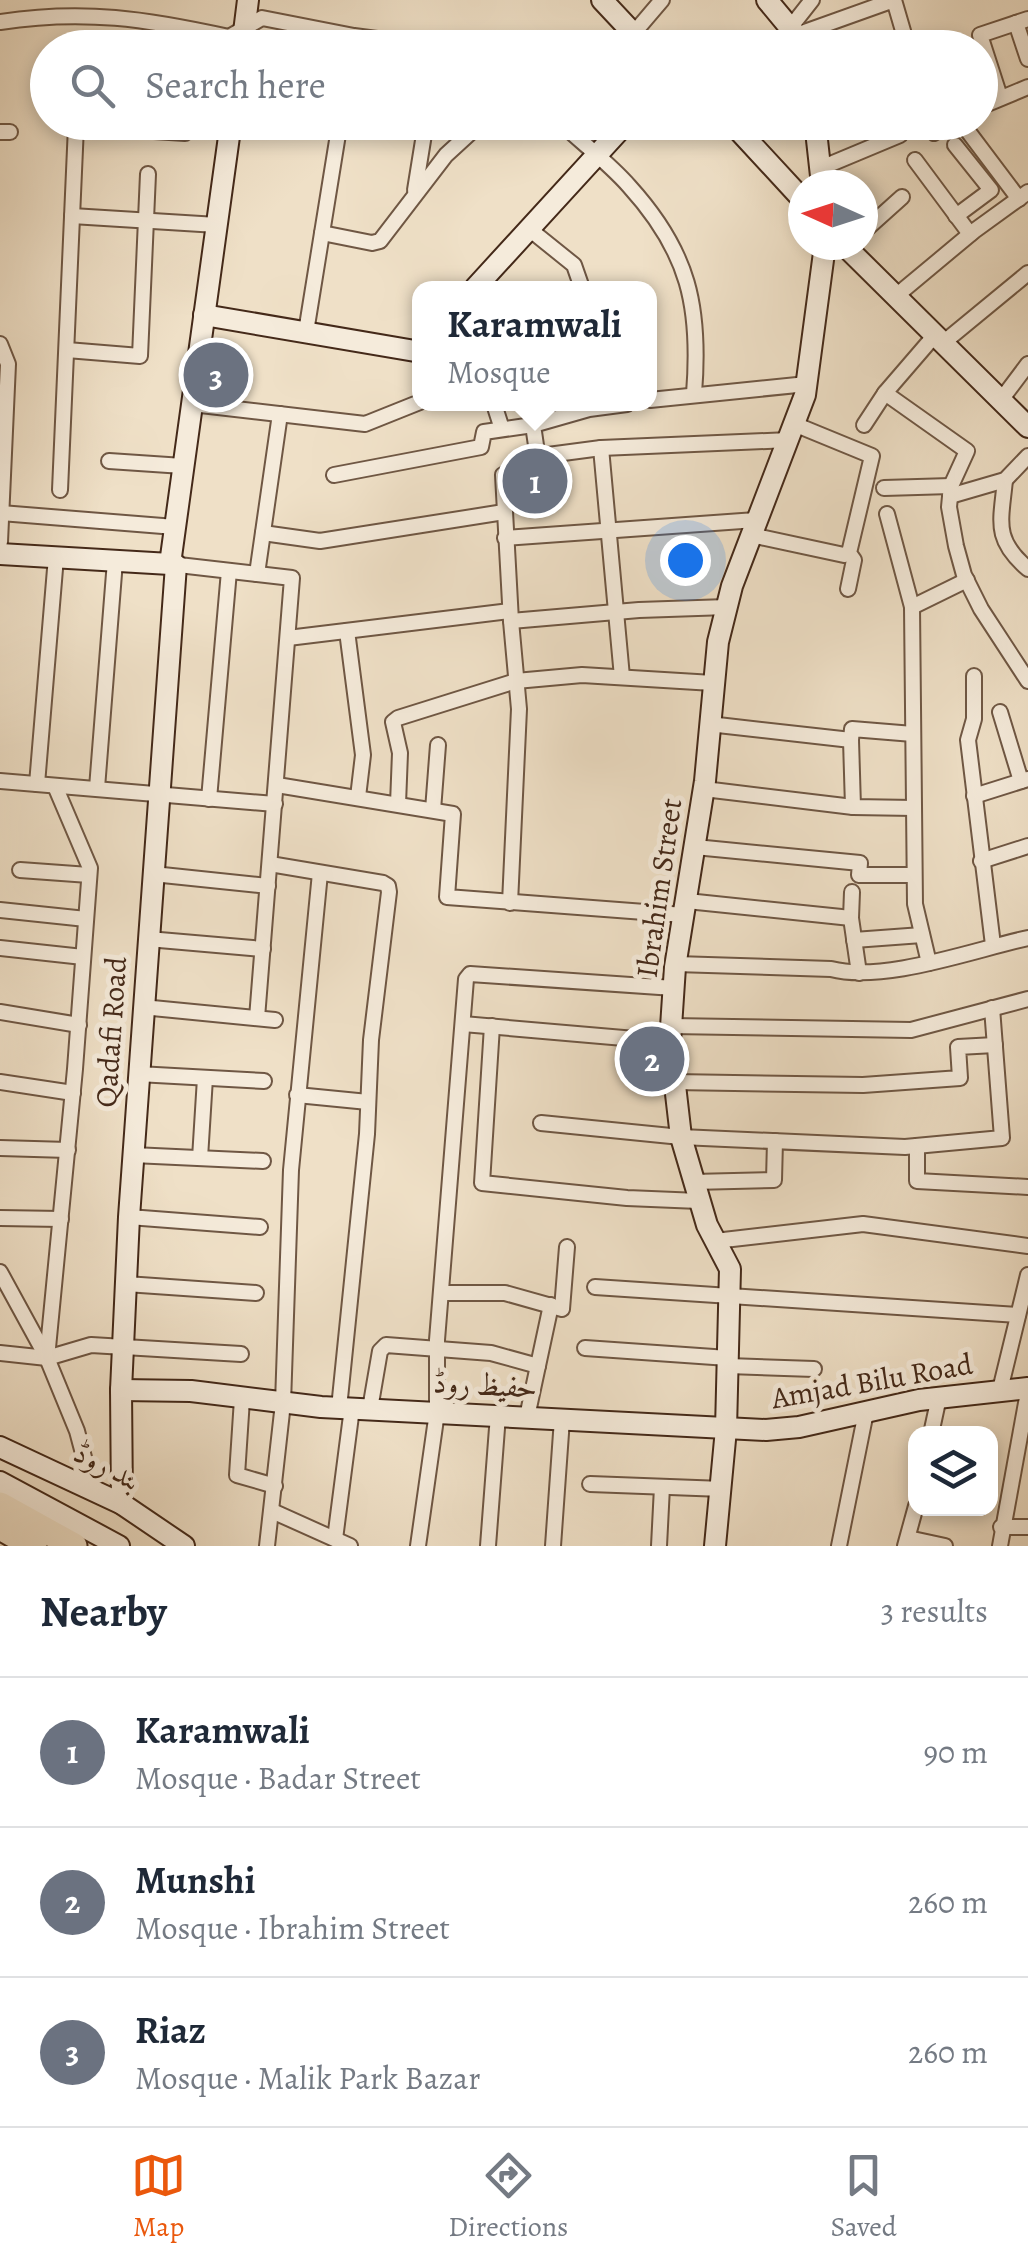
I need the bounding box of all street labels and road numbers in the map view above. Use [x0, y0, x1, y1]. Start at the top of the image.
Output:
street label: Ibrahim Street [627, 796, 691, 980]
street label: Qadafi Road [86, 954, 136, 1109]
street label: Amjad Bilu Road [767, 1343, 977, 1419]
street label: حفیظ روڈ [432, 1362, 538, 1408]
street label: بند روڈ [67, 1432, 147, 1500]

